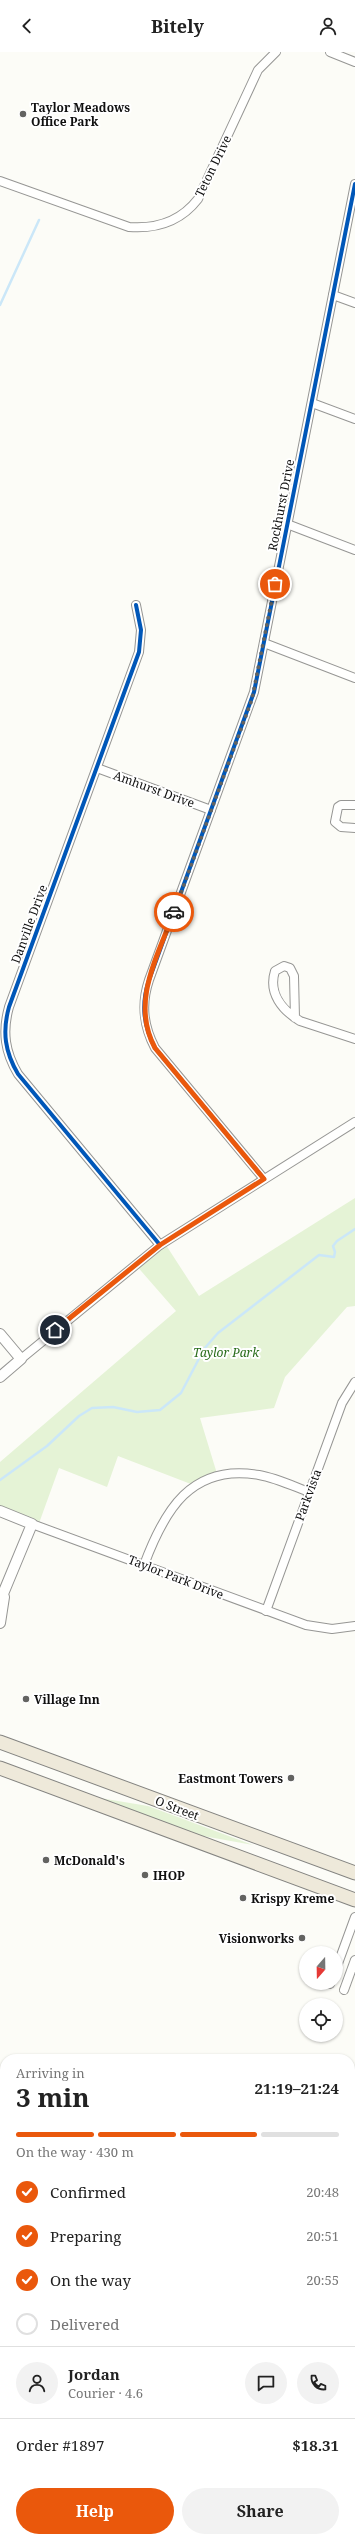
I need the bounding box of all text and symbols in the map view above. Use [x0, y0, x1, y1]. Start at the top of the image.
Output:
text: Bitely [151, 14, 204, 38]
icon: back [16, 15, 38, 37]
icon: person [317, 15, 339, 37]
place label: Taylor Meadows Office Park [31, 99, 130, 130]
marker: Taylor Meadows Office Park [18, 109, 28, 119]
street label: Teton Drive [191, 132, 235, 200]
street label: Rockhurst Drive [264, 458, 298, 552]
pin [258, 567, 292, 601]
icon: bag [264, 573, 286, 595]
street label: Amhurst Drive [111, 766, 197, 812]
street label: Danville Drive [7, 882, 51, 966]
courier [154, 892, 194, 932]
icon: car [163, 901, 185, 923]
pin [38, 1313, 72, 1347]
icon: home [44, 1319, 66, 1341]
park label: Taylor Park [193, 1344, 260, 1361]
street label: Parkvista [291, 1467, 325, 1523]
street label: Taylor Park Drive [126, 1551, 226, 1603]
place label: Village Inn [34, 1691, 100, 1708]
marker: Village Inn [21, 1694, 31, 1704]
place label: Eastmont Towers [178, 1770, 283, 1787]
marker: Eastmont Towers [286, 1773, 296, 1783]
street label: O Street [153, 1792, 201, 1824]
place label: McDonald's [54, 1852, 125, 1869]
marker: McDonald's [41, 1855, 51, 1865]
place label: IHOP [153, 1867, 185, 1884]
marker: IHOP [140, 1870, 150, 1880]
place label: Krispy Kreme [251, 1890, 334, 1907]
marker: Krispy Kreme [238, 1893, 248, 1903]
place label: Visionworks [219, 1930, 294, 1947]
marker: Visionworks [297, 1933, 307, 1943]
north arrow [299, 1946, 343, 1990]
map controls [299, 1946, 343, 2042]
button: locate [299, 1998, 343, 2042]
text: Arriving in [16, 2064, 85, 2082]
text: 21:19–21:24 [255, 2078, 339, 2098]
text: 3 min [16, 2079, 90, 2115]
text: On the way · 430 m [16, 2143, 134, 2161]
icon: check [16, 2181, 38, 2203]
text: Confirmed [50, 2182, 126, 2202]
text: 20:48 [306, 2183, 339, 2201]
icon: check [16, 2225, 38, 2247]
text: Preparing [50, 2226, 121, 2246]
text: 20:51 [306, 2227, 339, 2245]
icon: check [16, 2269, 38, 2291]
text: On the way [50, 2270, 131, 2290]
text: 20:55 [306, 2271, 339, 2289]
text: Delivered [50, 2314, 119, 2334]
button: person [16, 2362, 58, 2404]
button: chat [245, 2362, 287, 2404]
button: phone [297, 2362, 339, 2404]
text: Jordan [68, 2364, 120, 2384]
text: Courier · 4.6 [68, 2384, 143, 2402]
text: Order #1897 [16, 2435, 104, 2455]
text: $18.31 [292, 2435, 339, 2455]
button: Help [16, 2488, 174, 2534]
button: Share [182, 2488, 339, 2534]

